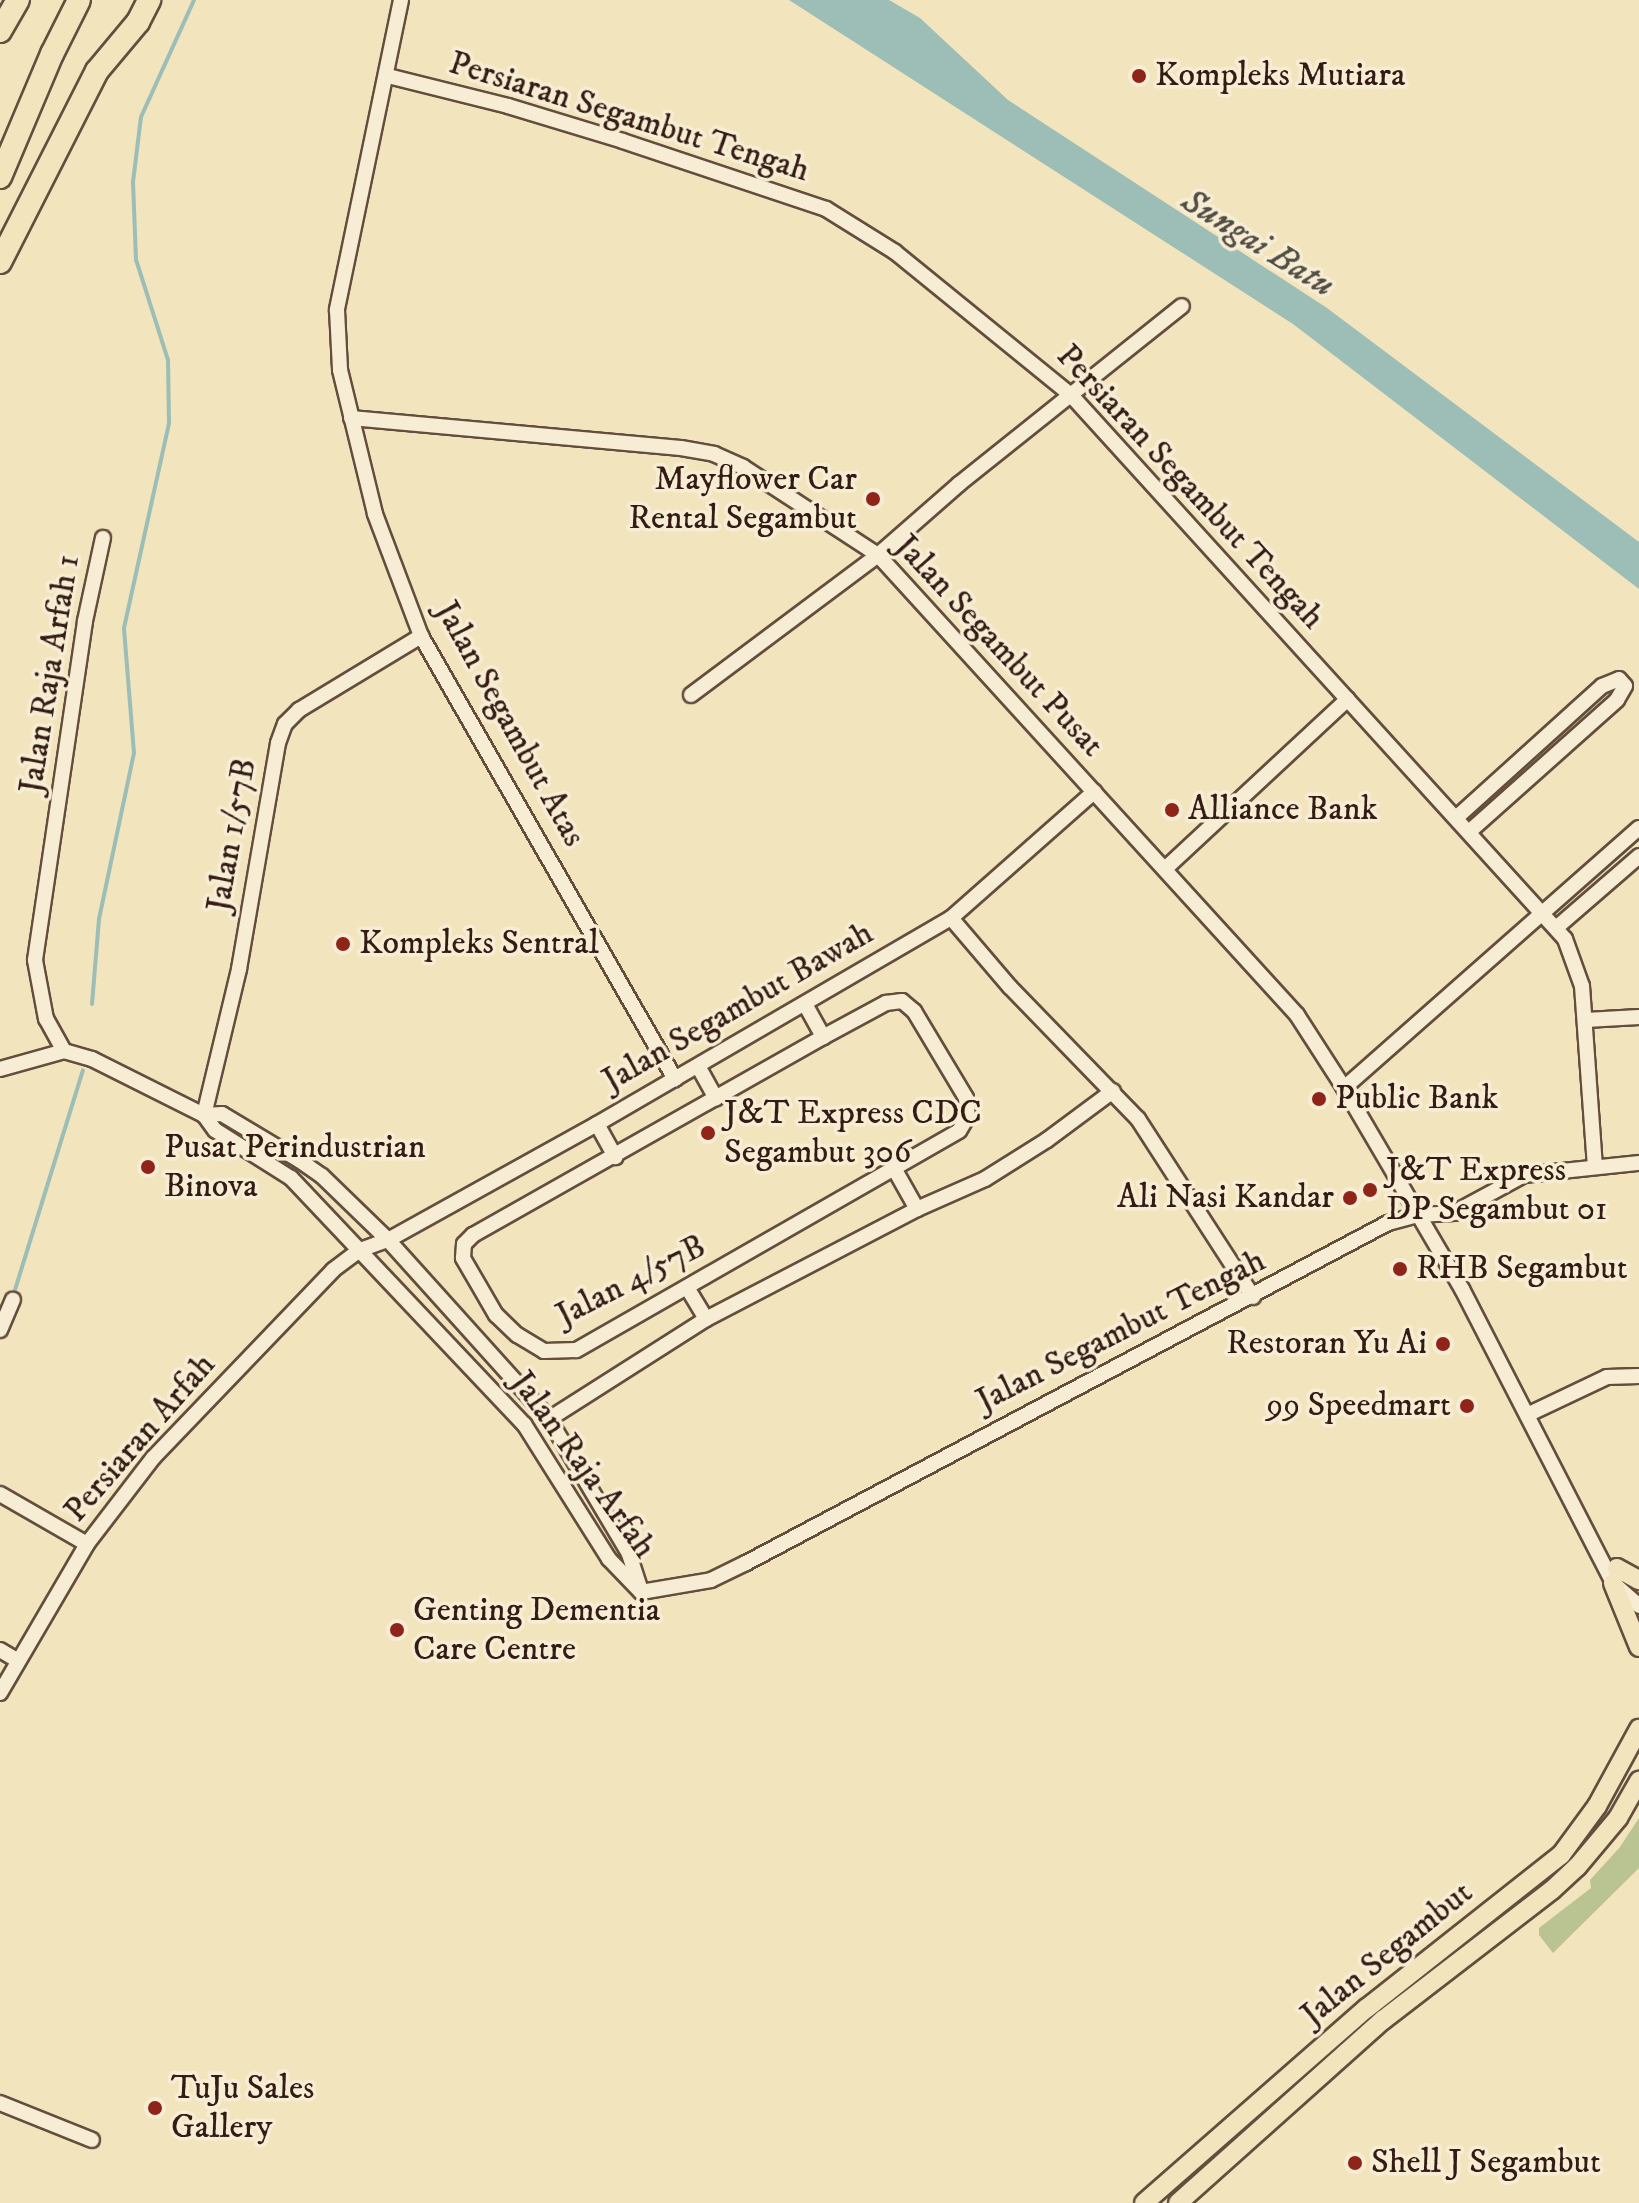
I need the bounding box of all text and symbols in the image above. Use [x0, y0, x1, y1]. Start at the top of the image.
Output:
street label: Persiaran Segambut Tengah [444, 43, 814, 191]
place label: Kompleks Mutiara [1155, 56, 1405, 96]
marker: Kompleks Mutiara [1130, 67, 1148, 85]
water label: Sungai Batu [1173, 179, 1343, 307]
street label: Persiaran Segambut Tengah [1047, 336, 1333, 638]
place label: Mayflower Car Rental Segambut [628, 459, 857, 538]
marker: Mayflower Car Rental Segambut [864, 490, 882, 508]
street label: Jalan Segambut Pusat [886, 527, 1112, 765]
street label: Jalan Raja Arfah 1 [11, 552, 89, 796]
street label: Jalan Segambut Atas [426, 594, 594, 854]
street label: Jalan 1/57B [198, 755, 266, 915]
place label: Alliance Bank [1188, 790, 1378, 830]
marker: Alliance Bank [1163, 801, 1181, 819]
street label: Jalan Segambut Bawah [595, 913, 881, 1101]
place label: Kompleks Sentral [359, 924, 599, 964]
marker: Kompleks Sentral [334, 935, 352, 953]
place label: Public Bank [1335, 1079, 1498, 1119]
marker: Public Bank [1310, 1090, 1328, 1108]
place label: J&T Express CDC Segambut 306 [724, 1093, 982, 1172]
marker: J&T Express CDC Segambut 306 [699, 1124, 717, 1142]
place label: Pusat Perindustrian Binova [164, 1127, 426, 1206]
place label: J&T Express DP Segambut 01 [1386, 1150, 1607, 1230]
marker: Pusat Perindustrian Binova [139, 1158, 157, 1176]
place label: Ali Nasi Kandar [1117, 1178, 1334, 1218]
marker: J&T Express DP Segambut 01 [1361, 1181, 1379, 1199]
marker: Ali Nasi Kandar [1341, 1189, 1359, 1207]
street label: Jalan 4/57B [549, 1226, 713, 1336]
street label: Jalan Segambut Tengah [970, 1240, 1272, 1422]
place label: RHB Segambut [1416, 1249, 1628, 1289]
marker: RHB Segambut [1391, 1260, 1409, 1278]
place label: Restoran Yu Ai [1226, 1324, 1427, 1364]
marker: Restoran Yu Ai [1434, 1335, 1452, 1353]
street label: Persiaran Arfah [56, 1345, 224, 1531]
street label: Jalan Raja Arfah [501, 1363, 665, 1567]
place label: 99 Speedmart [1266, 1386, 1451, 1426]
marker: 99 Speedmart [1458, 1397, 1476, 1415]
place label: Genting Dementia Care Centre [413, 1590, 660, 1670]
marker: Genting Dementia Care Centre [388, 1621, 406, 1639]
street label: Jalan Segambut [1293, 1873, 1481, 2035]
place label: TuJu Sales Gallery [171, 2068, 314, 2148]
marker: TuJu Sales Gallery [146, 2099, 164, 2117]
place label: Shell J Segambut [1371, 2143, 1601, 2183]
marker: Shell J Segambut [1346, 2154, 1364, 2172]

